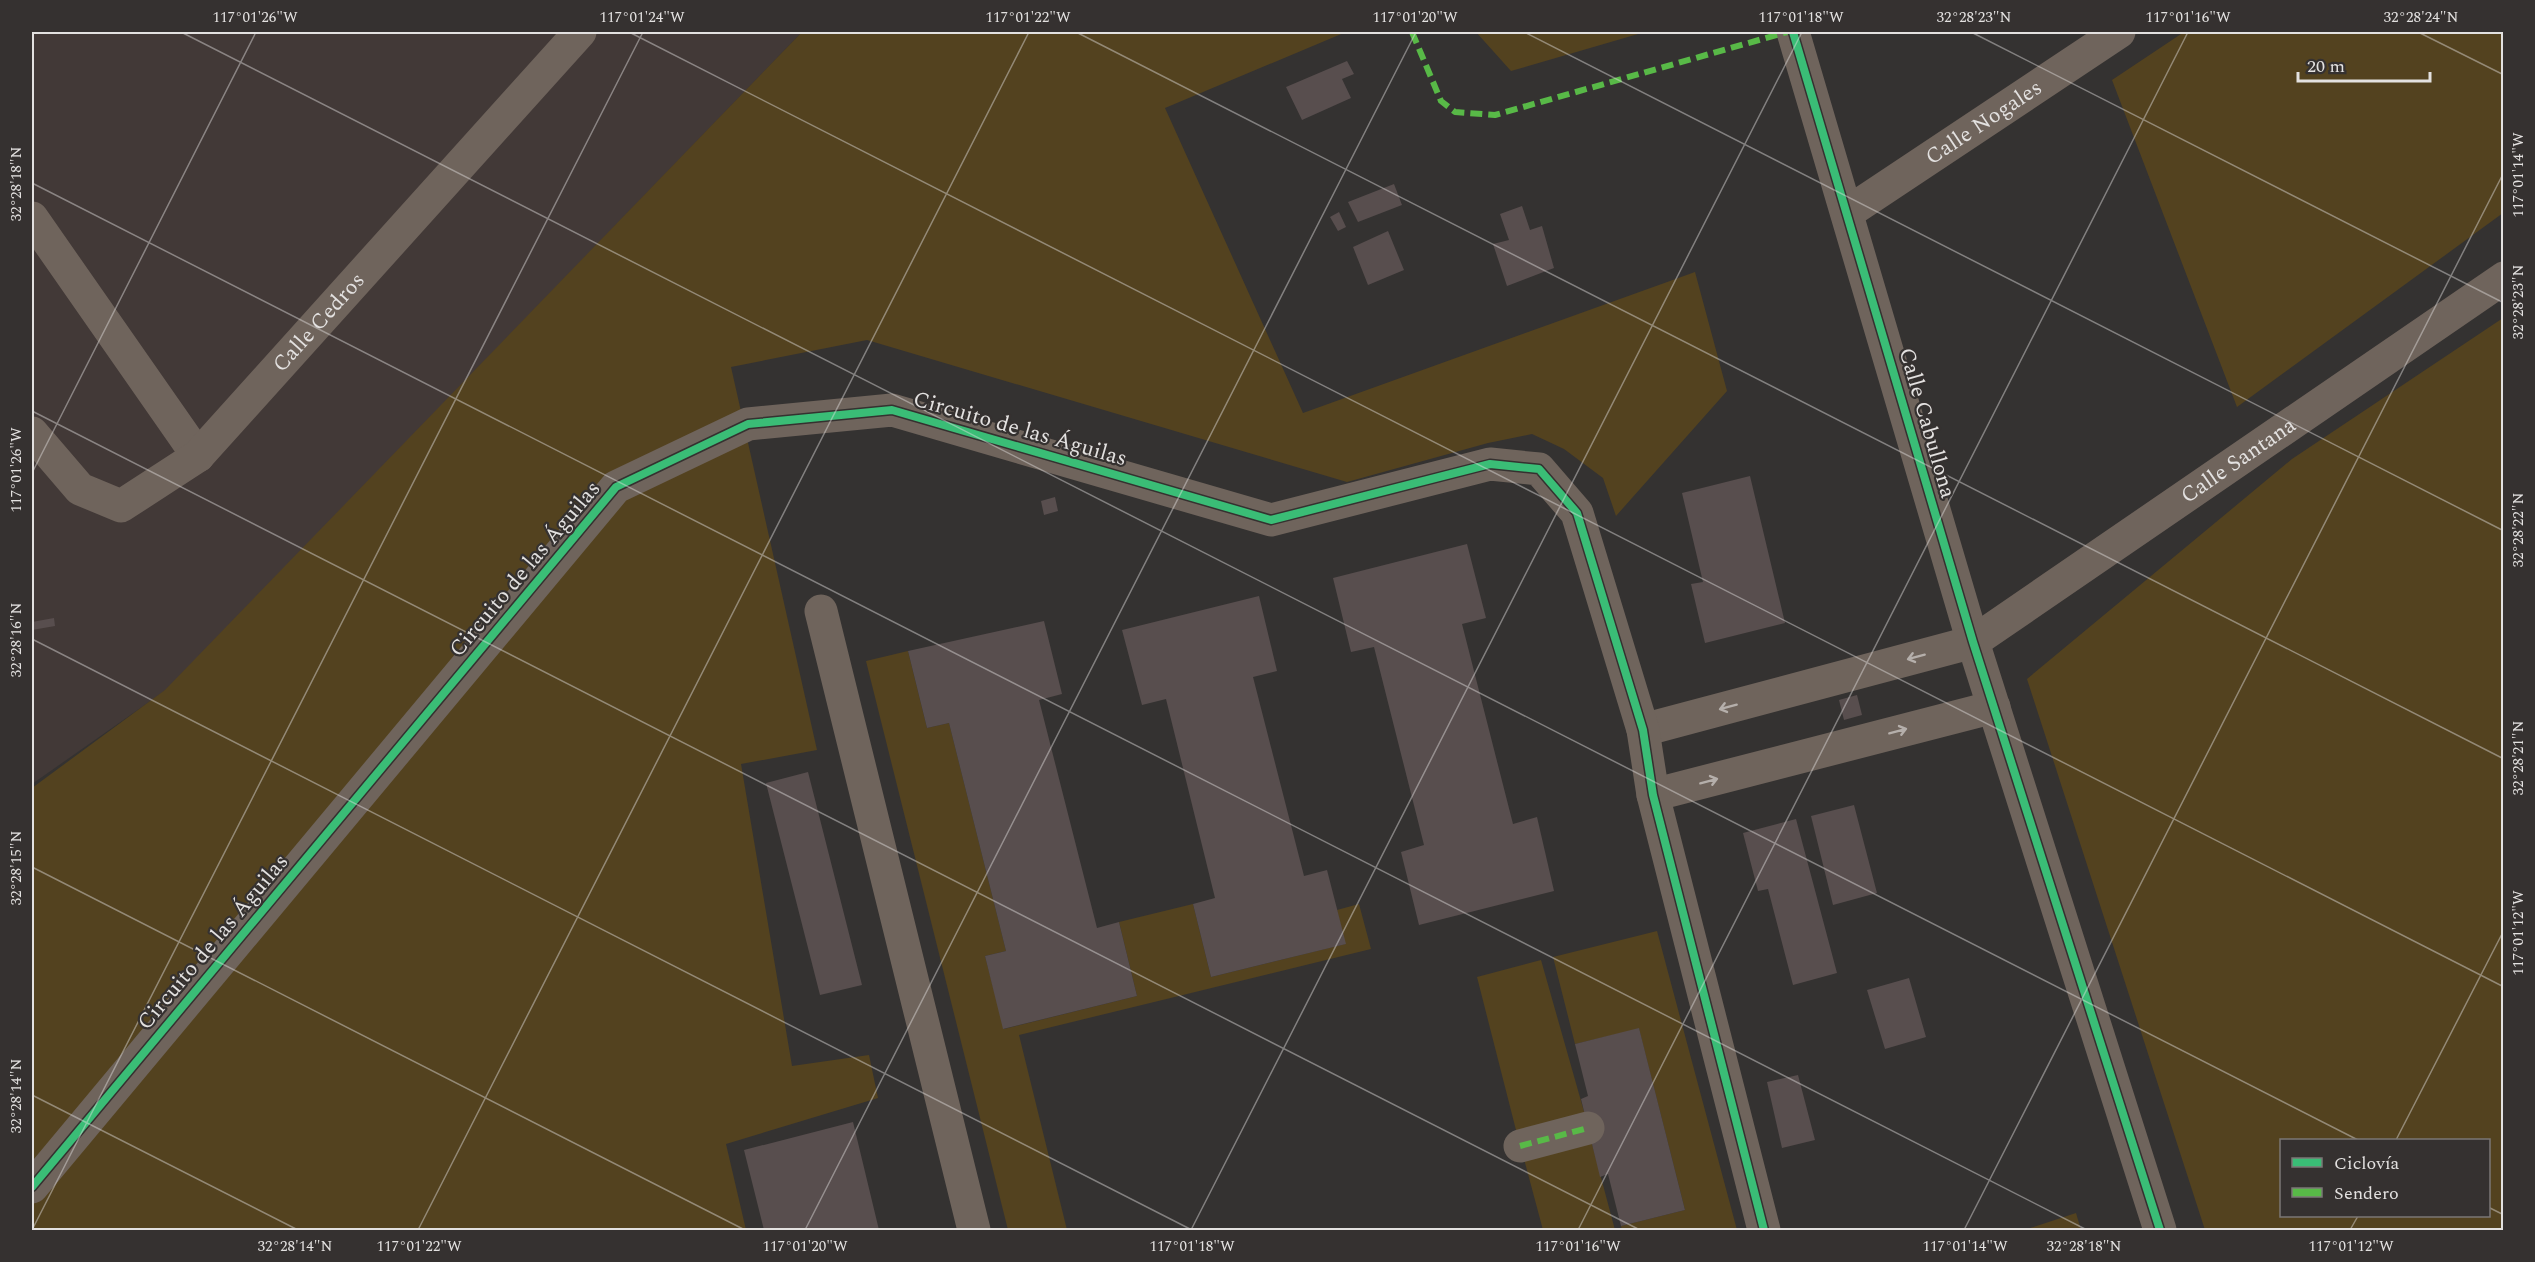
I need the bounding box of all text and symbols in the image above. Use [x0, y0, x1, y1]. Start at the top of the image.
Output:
text: 117°01'26"W [212, 6, 298, 29]
text: 117°01'24"W [599, 6, 685, 29]
text: 117°01'22"W [985, 6, 1071, 29]
text: 117°01'20"W [1372, 6, 1458, 29]
text: 117°01'18"W [1758, 6, 1844, 29]
text: 32°28'23"N [1937, 6, 2012, 29]
text: 117°01'16"W [2145, 6, 2231, 29]
text: 32°28'24"N [2384, 6, 2459, 29]
scale bar [2298, 45, 2430, 83]
text: 20 m [2307, 53, 2345, 80]
street label: Calle Nogales [1918, 71, 2049, 173]
text: 117°01'14"W [2507, 132, 2530, 218]
text: 32°28'18"N [5, 146, 28, 222]
text: 32°28'23"N [2507, 264, 2530, 340]
street label: Calle Cedros [264, 265, 373, 380]
street label: Calle Cabullona [1890, 344, 1964, 502]
street label: Circuito de las Águilas [909, 383, 1131, 475]
street label: Calle Santana [2174, 409, 2303, 512]
text: 117°01'26"W [5, 427, 28, 513]
street label: Circuito de las Águilas [441, 474, 609, 664]
text: 32°28'22"N [2507, 492, 2530, 568]
text: 32°28'16"N [5, 602, 28, 678]
one-way arrow [1907, 652, 1926, 663]
one-way arrow [1719, 702, 1738, 713]
text: 32°28'21"N [2507, 720, 2530, 796]
one-way arrow [1888, 725, 1907, 737]
one-way arrow [1699, 774, 1718, 786]
text: 32°28'15"N [5, 830, 28, 906]
street label: Circuito de las Águilas [129, 847, 297, 1037]
text: 117°01'12"W [2507, 890, 2530, 976]
text: 32°28'14"N [5, 1058, 28, 1134]
legend [2280, 1139, 2490, 1217]
text: Ciclovía [2334, 1150, 2400, 1177]
text: Sendero [2334, 1180, 2399, 1207]
text: 32°28'14"N [258, 1235, 333, 1258]
text: 117°01'22"W [376, 1235, 462, 1258]
text: 117°01'20"W [762, 1235, 848, 1258]
text: 117°01'18"W [1149, 1235, 1235, 1258]
text: 117°01'16"W [1535, 1235, 1621, 1258]
text: 117°01'14"W [1922, 1235, 2008, 1258]
text: 32°28'18"N [2047, 1235, 2122, 1258]
text: 117°01'12"W [2308, 1235, 2394, 1258]

